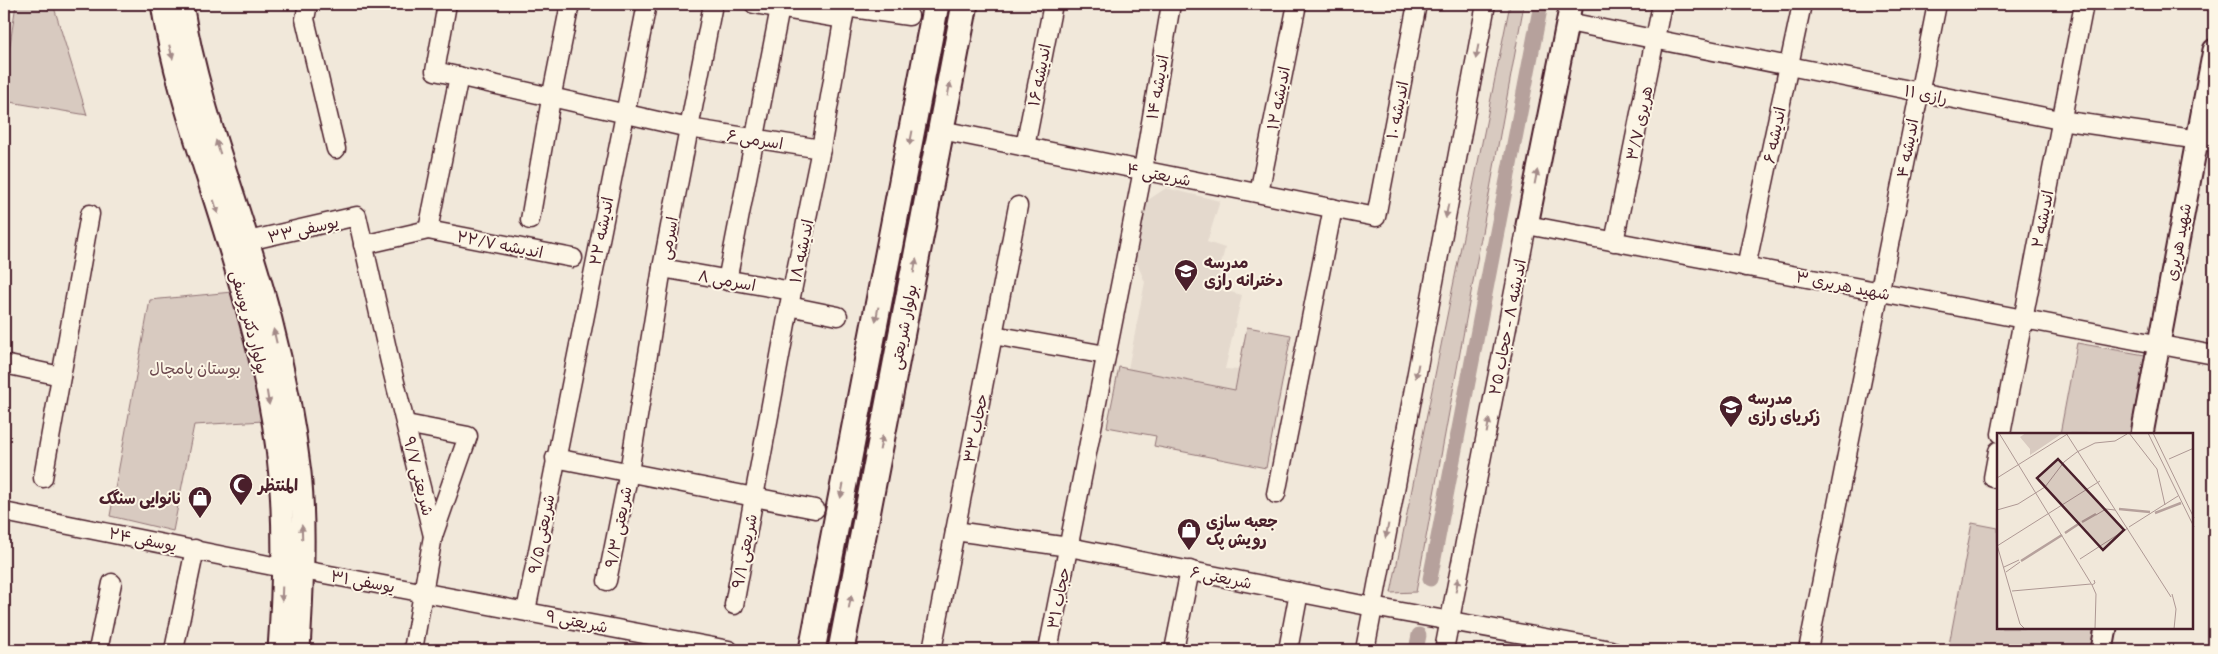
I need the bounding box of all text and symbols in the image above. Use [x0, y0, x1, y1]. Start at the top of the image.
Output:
street label: اندیشه ۱۶ [1022, 42, 1056, 108]
one-way arrow [167, 44, 175, 59]
one-way arrow [1473, 44, 1481, 60]
street label: اندیشه ۱۴ [1140, 53, 1174, 121]
street label: اندیشه ۱۲ [1261, 64, 1295, 132]
street label: اندیشه ۱۰ [1381, 79, 1413, 141]
street label: رازی ۱۱ [1903, 79, 1949, 109]
one-way arrow [945, 81, 953, 97]
street label: هریری ۳/۷ [1620, 84, 1658, 162]
street label: اندیشه ۶ [1757, 105, 1791, 165]
street label: اندیشه ۴ [1891, 117, 1923, 179]
street label: اسرمی ۶ [725, 124, 785, 154]
one-way arrow [906, 130, 914, 146]
one-way arrow [214, 140, 222, 155]
street label: شریعتی ۴ [1125, 157, 1193, 191]
one-way arrow [1533, 169, 1541, 185]
street label: اندیشه ۲ [2026, 188, 2058, 250]
street label: اندیشه ۲۲ [584, 195, 618, 267]
one-way arrow [213, 200, 221, 215]
street label: شهید هریری [2160, 201, 2196, 283]
one-way arrow [1443, 204, 1451, 219]
street label: یوسفی ۳۳ [265, 210, 341, 248]
street label: اسرمی [653, 215, 683, 261]
street label: اندیشه ۱۸ [784, 217, 818, 285]
street label: اندیشه ۲۲/۷ [455, 225, 545, 263]
place label: مدرسه دخترانه رازی [1204, 251, 1283, 291]
street label: اندیشه ۸ - حجاب ۲۵ [1483, 257, 1531, 397]
one-way arrow [911, 258, 919, 274]
school or university icon: مدرسه دخترانه رازی [1173, 258, 1199, 292]
street label: اسرمی ۸ [696, 264, 758, 296]
street label: شهید هریری ۳ [1794, 265, 1892, 305]
street label: بولوار دکتر یوسفی [226, 268, 274, 376]
street label: بولوار شریعتی [884, 283, 922, 371]
one-way arrow [872, 307, 880, 323]
one-way arrow [271, 329, 279, 344]
park label: بوستان پامچال [149, 357, 241, 379]
one-way arrow [1413, 363, 1421, 379]
place label: مدرسه زکریای رازی [1748, 387, 1820, 427]
one-way arrow [264, 390, 272, 406]
street label: حجاب ۳۳ [958, 392, 992, 464]
school or university icon: مدرسه زکریای رازی [1718, 394, 1744, 428]
one-way arrow [1484, 418, 1492, 433]
inset map [1997, 433, 2193, 629]
street label: شریعتی ۹/۷ [399, 434, 439, 518]
one-way arrow [877, 434, 885, 450]
mosque icon: المنتظر [228, 472, 254, 506]
place label: المنتظر [256, 474, 298, 496]
one-way arrow [838, 483, 846, 499]
street label: شریعتی ۹/۳ [599, 484, 637, 570]
shop icon: نانوایی سنگک [187, 485, 213, 519]
place label: نانوایی سنگک [99, 487, 182, 509]
street label: شریعتی ۹/۵ [523, 492, 559, 576]
place label: جعبه سازی رویش پک [1206, 510, 1278, 550]
street label: شریعتی ۹/۱ [726, 512, 762, 590]
shop icon: جعبه سازی رویش پک [1176, 517, 1202, 551]
street label: یوسفی ۲۴ [107, 522, 179, 556]
one-way arrow [297, 523, 305, 539]
one-way arrow [1383, 523, 1391, 538]
street label: شریعتی ۶ [1188, 560, 1254, 594]
street label: یوسفی ۳۱ [329, 565, 397, 597]
street label: حجاب ۳۱ [1041, 565, 1075, 631]
one-way arrow [1453, 578, 1461, 593]
one-way arrow [277, 587, 285, 603]
one-way arrow [846, 594, 854, 610]
street label: شریعتی ۹ [544, 604, 610, 638]

